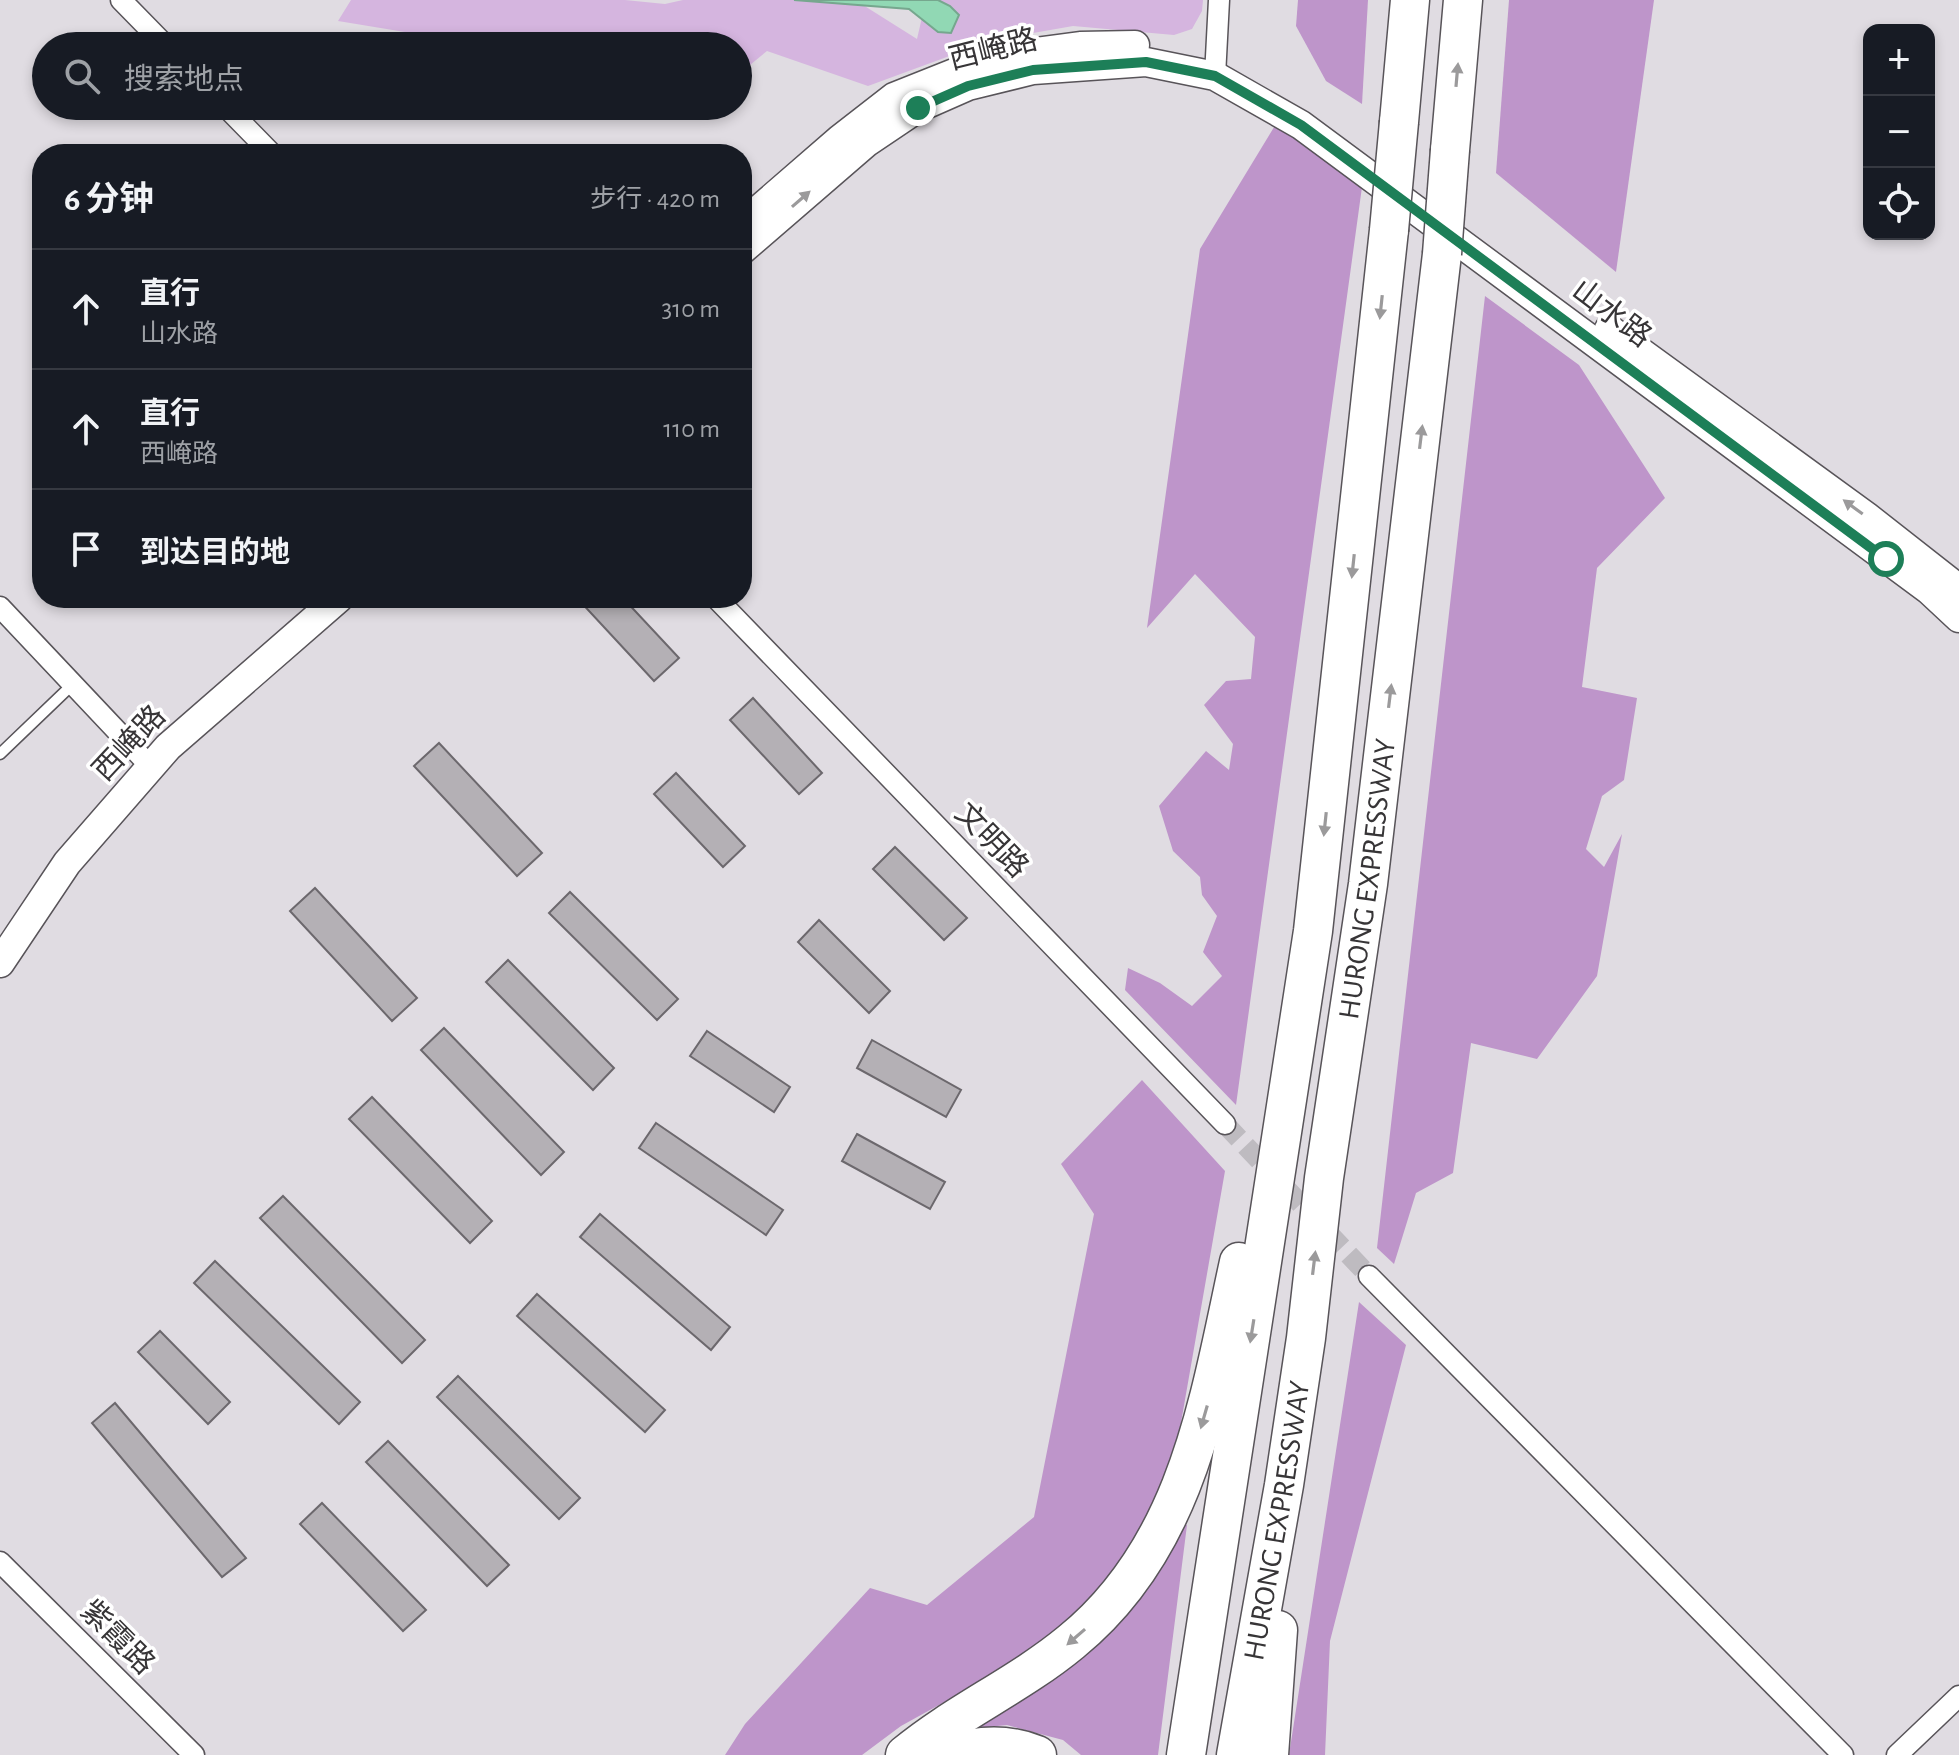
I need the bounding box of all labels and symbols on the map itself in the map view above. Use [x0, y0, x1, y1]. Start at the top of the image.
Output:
street label: 西崦路 [945, 23, 1041, 75]
one-way arrow [1451, 62, 1464, 87]
route end [900, 90, 936, 126]
one-way arrow [791, 191, 811, 208]
street label: 山水路 [1566, 273, 1658, 353]
one-way arrow [1375, 295, 1388, 320]
one-way arrow [1414, 425, 1427, 450]
one-way arrow [1843, 499, 1863, 515]
route start [1868, 541, 1904, 577]
one-way arrow [1346, 554, 1359, 579]
one-way arrow [1384, 683, 1397, 708]
street label: 西崦路 [87, 699, 171, 787]
street label: HURONG EXPRESSWAY [1334, 737, 1401, 1021]
street label: 文明路 [949, 797, 1035, 883]
one-way arrow [1318, 812, 1331, 837]
one-way arrow [1308, 1250, 1321, 1275]
one-way arrow [1245, 1319, 1258, 1344]
street label: HURONG EXPRESSWAY [1239, 1379, 1315, 1663]
one-way arrow [1197, 1405, 1210, 1429]
street label: 紫霞路 [75, 1594, 161, 1680]
one-way arrow [1066, 1628, 1085, 1646]

